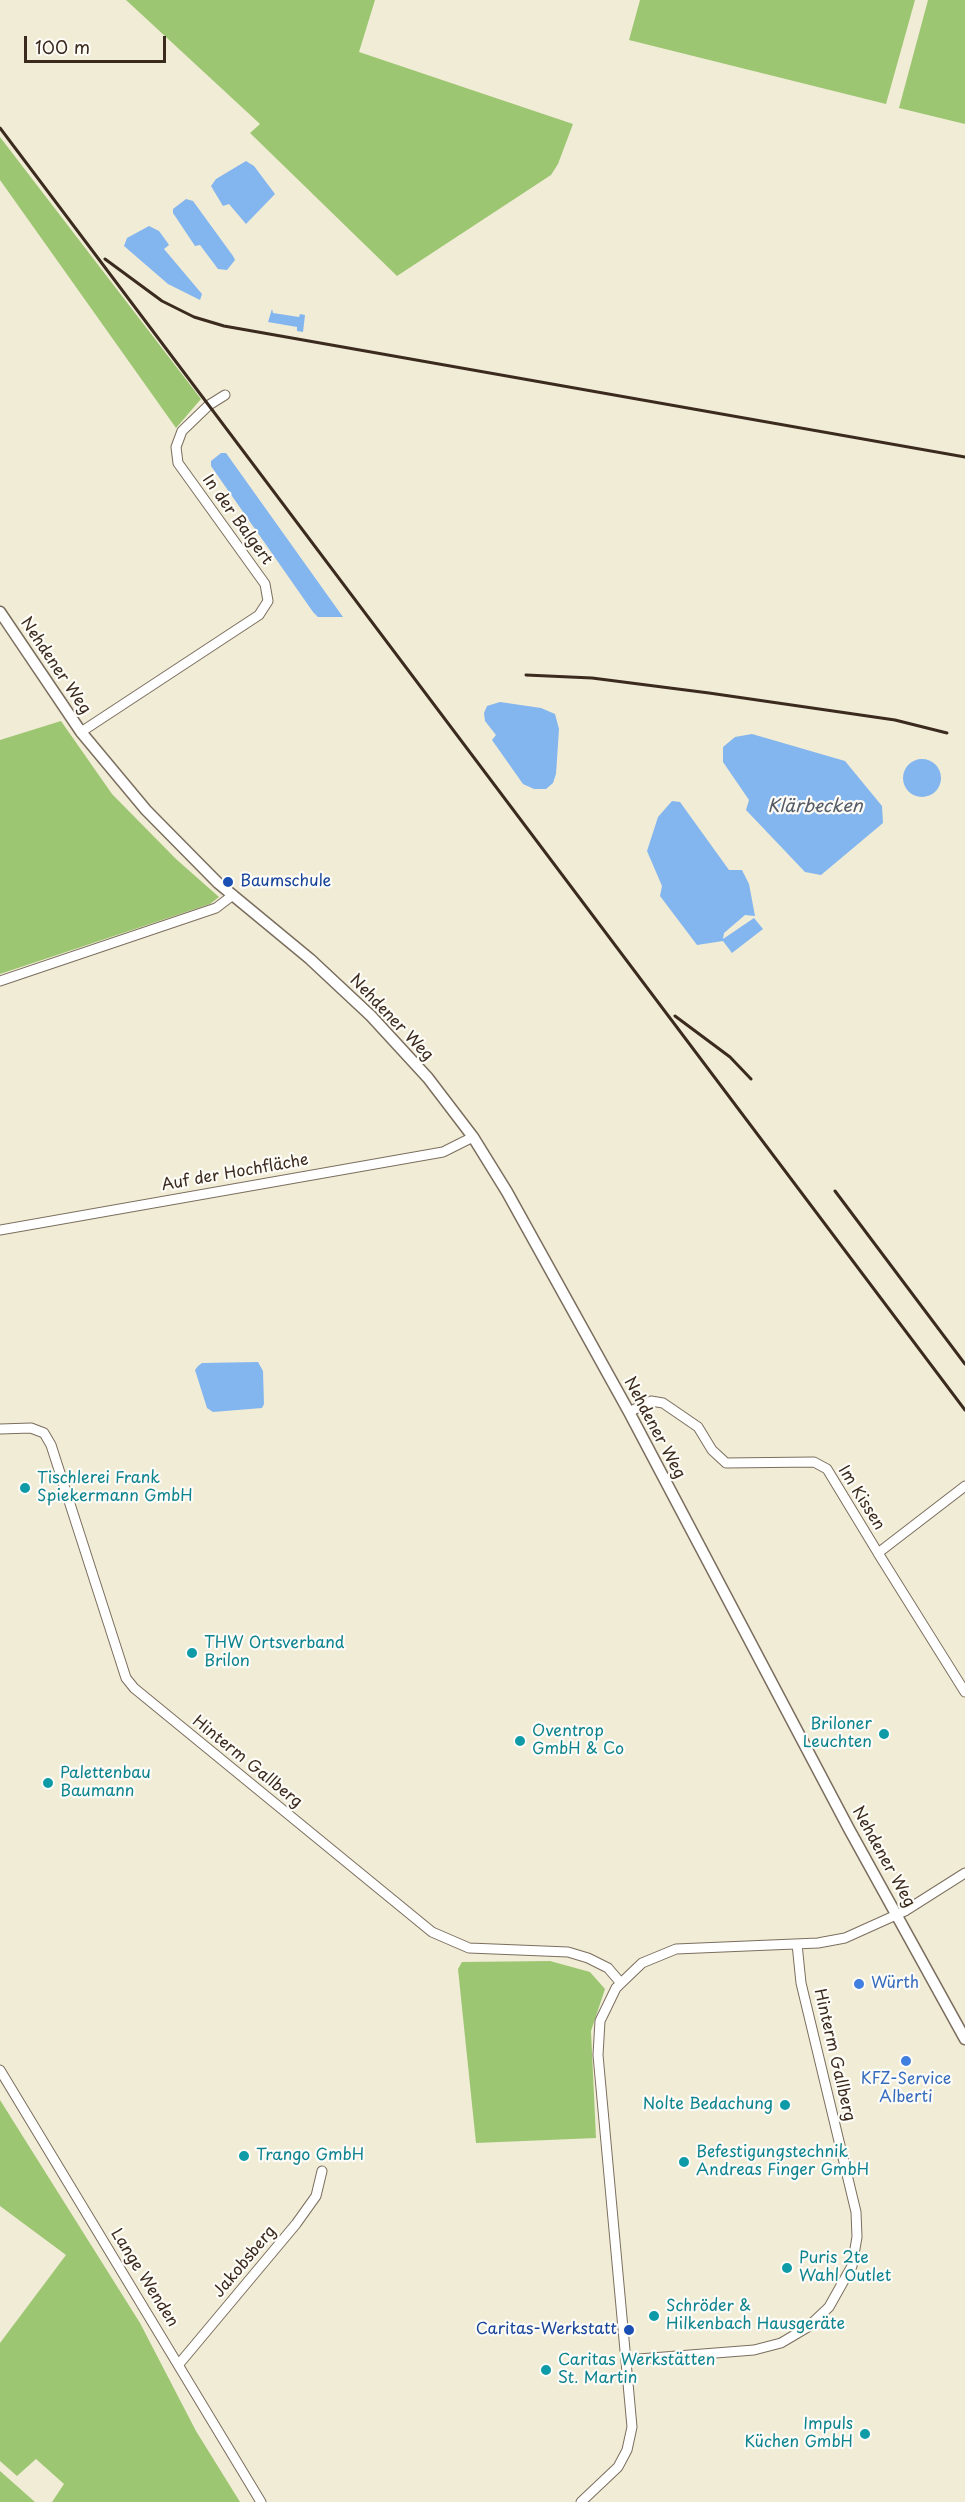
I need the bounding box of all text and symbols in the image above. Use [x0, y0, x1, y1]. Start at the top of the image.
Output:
scale bar [27, 24, 170, 62]
text: 100 m [35, 33, 90, 60]
street label: In der Balgert [198, 471, 276, 569]
street label: Nehdener Weg [16, 614, 94, 718]
water label: Klärbecken [767, 796, 863, 818]
place label: Baumschule [240, 872, 331, 892]
marker: Baumschule [221, 875, 235, 889]
street label: Nehdener Weg [345, 971, 437, 1065]
street label: Auf der Hochfläche [160, 1151, 310, 1195]
street label: Nehdener Weg [619, 1374, 689, 1482]
street label: Im Kissen [834, 1462, 888, 1534]
place label: Tischlerei Frank Spiekermann GmbH [37, 1469, 193, 1507]
marker: Tischlerei Frank Spiekermann GmbH [18, 1481, 32, 1495]
place label: THW Ortsverband Brilon [204, 1634, 345, 1672]
marker: THW Ortsverband Brilon [185, 1646, 199, 1660]
street label: Hinterm Gallberg [188, 1712, 306, 1812]
place label: Briloner Leuchten [803, 1715, 872, 1753]
place label: Oventrop GmbH & Co [532, 1722, 624, 1760]
marker: Briloner Leuchten [877, 1727, 891, 1741]
marker: Oventrop GmbH & Co [513, 1734, 527, 1748]
place label: Palettenbau Baumann [60, 1764, 151, 1802]
marker: Palettenbau Baumann [41, 1776, 55, 1790]
street label: Nehdener Weg [847, 1803, 919, 1911]
place label: Würth [871, 1974, 919, 1994]
marker: Würth [852, 1977, 866, 1991]
street label: Hinterm Gallberg [809, 1987, 859, 2123]
marker: KFZ-Service Alberti [899, 2054, 913, 2068]
place label: KFZ-Service Alberti [861, 2070, 951, 2108]
place label: Nolte Bedachung [643, 2095, 773, 2115]
marker: Nolte Bedachung [778, 2098, 792, 2112]
place label: Befestigungstechnik Andreas Finger GmbH [696, 2143, 869, 2181]
place label: Trango GmbH [256, 2146, 364, 2166]
marker: Trango GmbH [237, 2149, 251, 2163]
marker: Befestigungstechnik Andreas Finger GmbH [677, 2155, 691, 2169]
street label: Jakobsberg [210, 2222, 280, 2302]
street label: Lange Wenden [106, 2225, 182, 2331]
place label: Puris 2te Wahl Outlet [799, 2249, 891, 2287]
marker: Puris 2te Wahl Outlet [780, 2261, 794, 2275]
place label: Schröder & Hilkenbach Hausgeräte [666, 2297, 845, 2335]
marker: Schröder & Hilkenbach Hausgeräte [647, 2309, 661, 2323]
place label: Caritas-Werkstatt [476, 2320, 617, 2340]
marker: Caritas-Werkstatt [622, 2323, 636, 2337]
place label: Caritas Werkstätten St. Martin [558, 2351, 715, 2389]
marker: Caritas Werkstätten St. Martin [539, 2363, 553, 2377]
place label: Impuls Küchen GmbH [744, 2415, 853, 2453]
marker: Impuls Küchen GmbH [858, 2427, 872, 2441]

